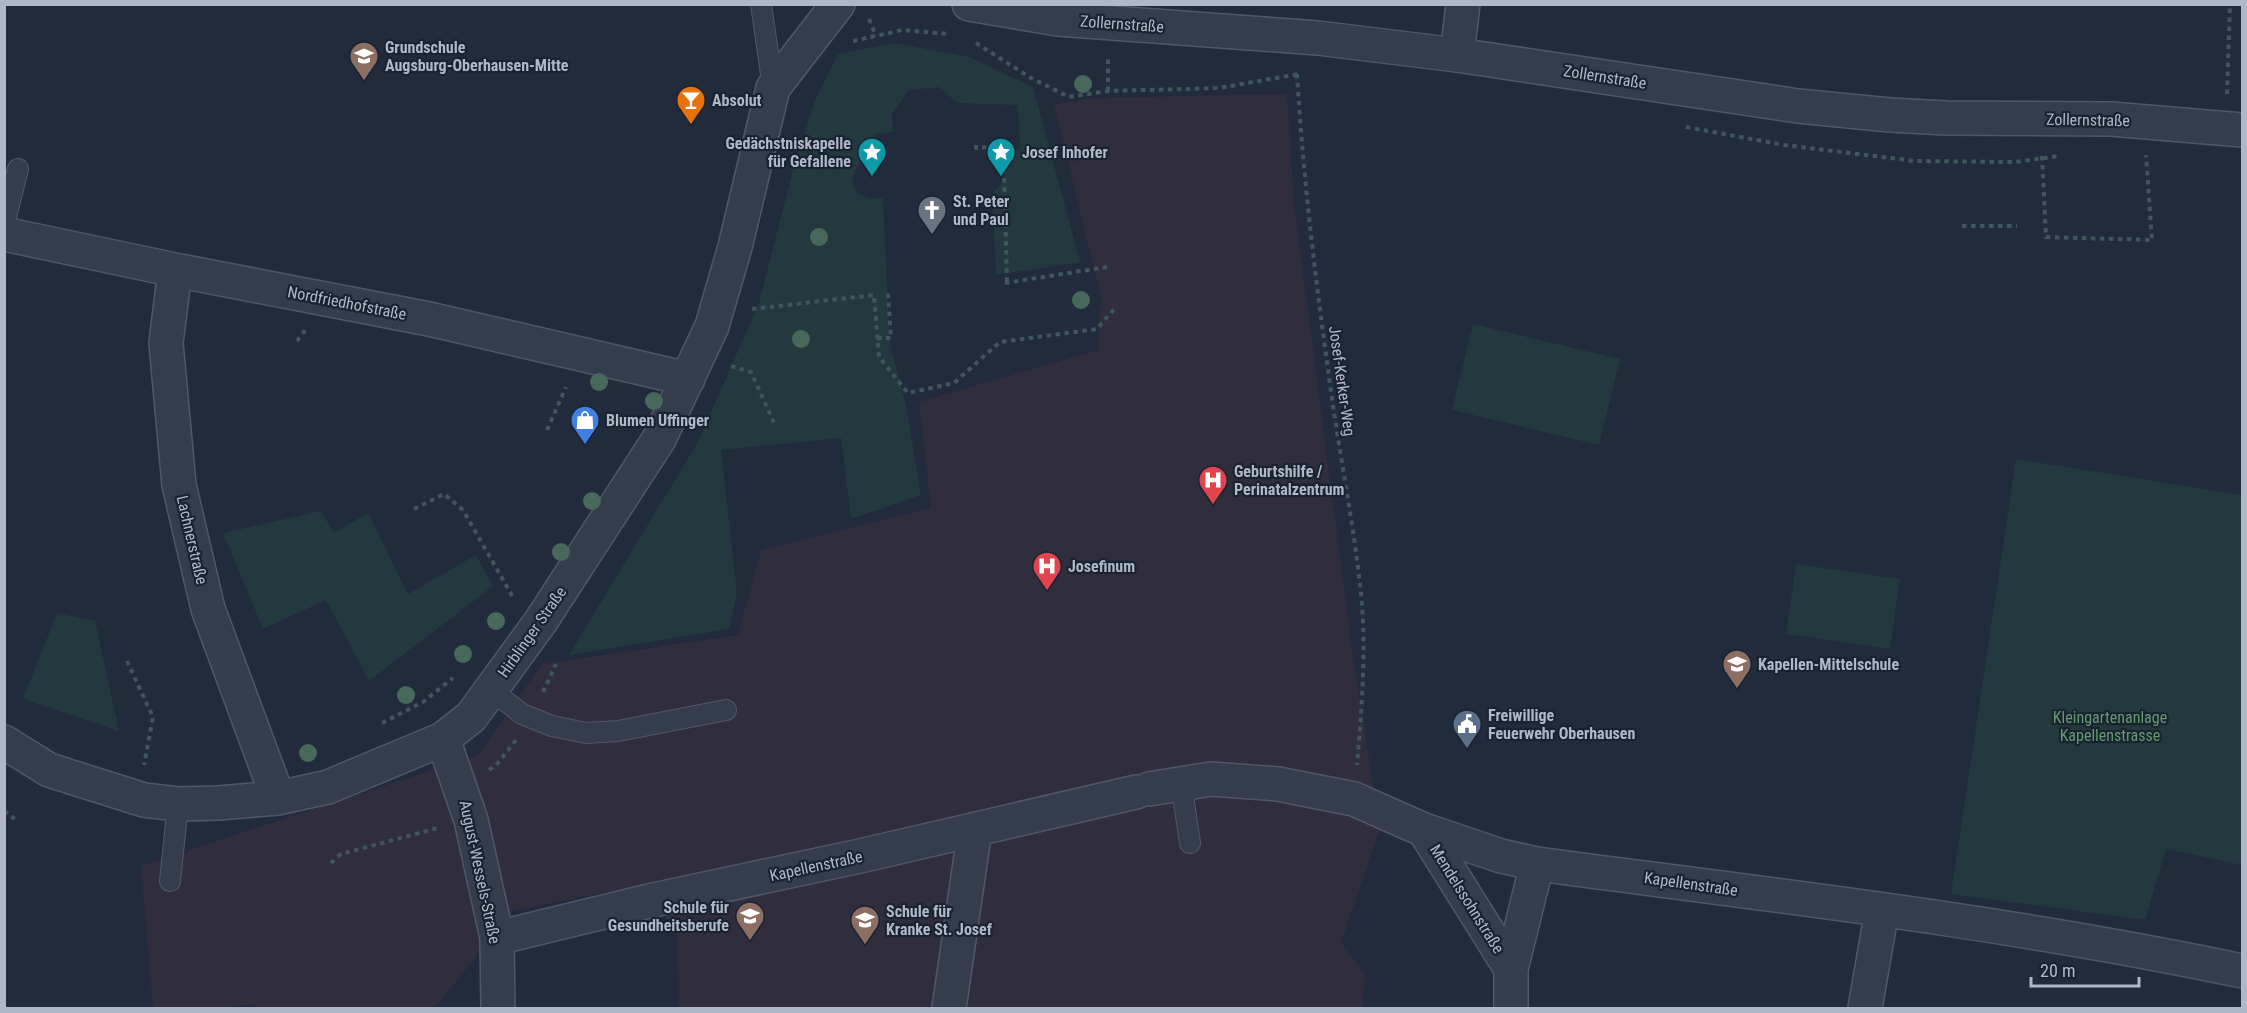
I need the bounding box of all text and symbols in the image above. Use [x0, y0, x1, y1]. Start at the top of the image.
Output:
street label: Zollernstraße [1080, 12, 1164, 36]
place label: Grundschule Augsburg-Oberhausen-Mitte [385, 38, 569, 75]
school or university icon: Grundschule Augsburg-Oberhausen-Mitte [348, 40, 380, 82]
street label: Zollernstraße [1562, 61, 1648, 93]
bar icon: Absolut [675, 84, 707, 126]
place label: Absolut [712, 91, 762, 110]
street label: Zollernstraße [2046, 110, 2130, 130]
place label: Gedächstniskapelle für Gefallene [725, 134, 851, 171]
place icon: Gedächstniskapelle für Gefallene [856, 136, 888, 178]
place icon: Josef Inhofer [985, 136, 1017, 178]
place label: Josef Inhofer [1022, 143, 1108, 162]
place label: St. Peter und Paul [953, 192, 1009, 229]
church icon: St. Peter und Paul [916, 194, 948, 236]
street label: Nordfriedhofstraße [286, 282, 408, 324]
street label: Josef-Kerker-Weg [1325, 325, 1359, 437]
shop icon: Blumen Uffinger [569, 404, 601, 446]
place label: Blumen Uffinger [606, 411, 709, 430]
place label: Geburtshilfe / Perinatalzentrum [1234, 462, 1345, 499]
hospital icon: Geburtshilfe / Perinatalzentrum [1197, 464, 1229, 506]
street label: Lachnerstraße [173, 494, 211, 586]
hospital icon: Josefinum [1031, 550, 1063, 592]
place label: Josefinum [1068, 557, 1135, 576]
street label: Hirblinger Straße [494, 583, 570, 681]
school or university icon: Kapellen-Mittelschule [1721, 648, 1753, 690]
place label: Kapellen-Mittelschule [1758, 655, 1899, 674]
place label: Freiwillige Feuerwehr Oberhausen [1488, 706, 1635, 743]
public building icon: Freiwillige Feuerwehr Oberhausen [1451, 708, 1483, 750]
park label: Kleingartenanlage Kapellenstrasse [2053, 708, 2167, 745]
street label: August-Wessels-Straße [456, 799, 504, 945]
street label: Mendelssohnstraße [1426, 841, 1508, 957]
street label: Kapellenstraße [768, 847, 864, 885]
street label: Kapellenstraße [1643, 868, 1739, 900]
place label: Schule für Gesundheitsberufe [608, 898, 729, 935]
school or university icon: Schule für Gesundheitsberufe [734, 900, 766, 942]
place label: Schule für Kranke St. Josef [886, 902, 993, 939]
school or university icon: Schule für Kranke St. Josef [849, 904, 881, 946]
scale bar [2031, 950, 2139, 988]
text: 20 m [2040, 960, 2075, 981]

